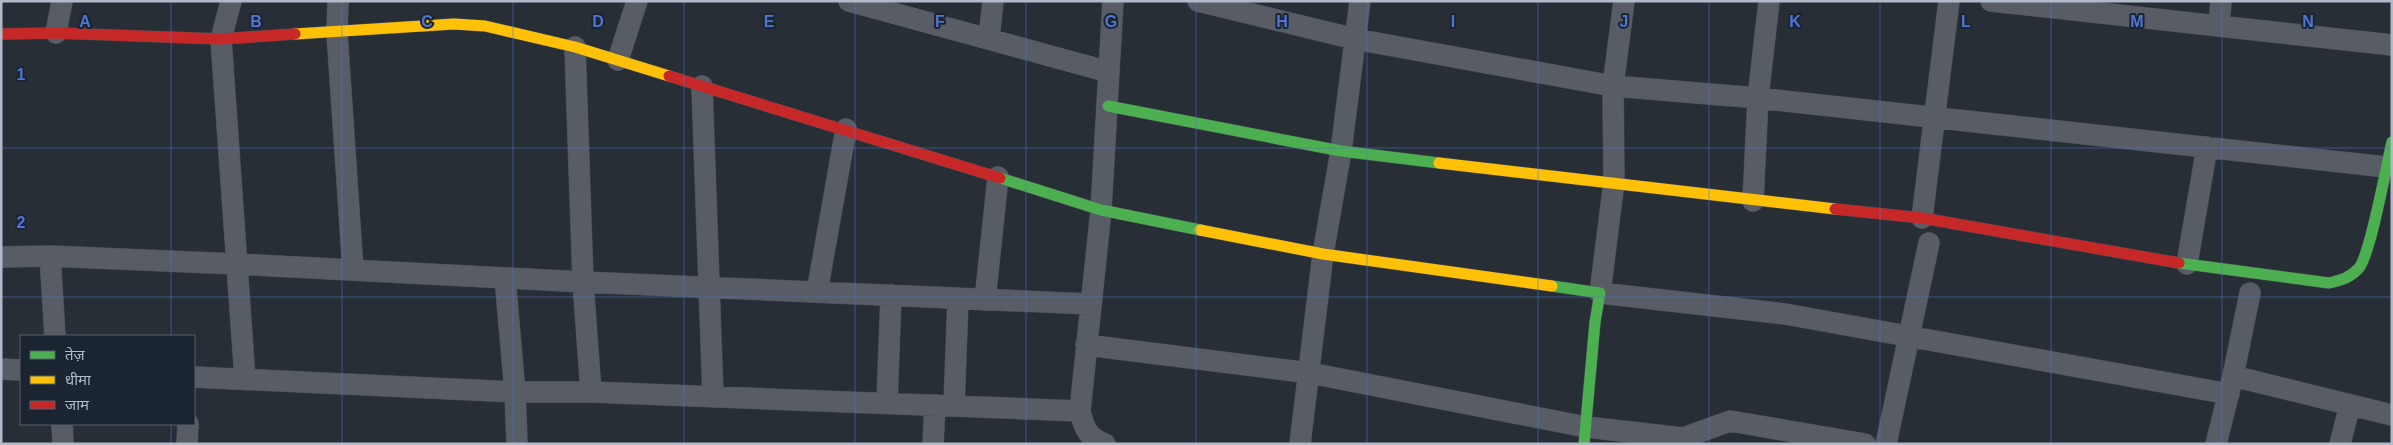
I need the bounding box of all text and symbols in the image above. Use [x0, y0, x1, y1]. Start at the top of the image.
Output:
text: A [79, 13, 91, 30]
text: B [250, 13, 262, 30]
text: C [421, 13, 433, 30]
text: D [592, 13, 604, 30]
text: E [764, 13, 775, 30]
text: F [935, 13, 945, 30]
text: G [1105, 13, 1117, 30]
text: H [1276, 13, 1288, 30]
text: I [1451, 13, 1455, 30]
text: J [1620, 13, 1628, 30]
text: K [1789, 13, 1801, 30]
text: L [1961, 13, 1971, 30]
text: M [2130, 13, 2144, 30]
text: N [2302, 13, 2314, 30]
text: 1 [17, 66, 26, 83]
text: 2 [17, 214, 26, 231]
legend [20, 335, 195, 425]
text: तेज़ [65, 346, 86, 363]
text: धीमा [65, 371, 92, 388]
text: जाम [65, 396, 90, 413]

